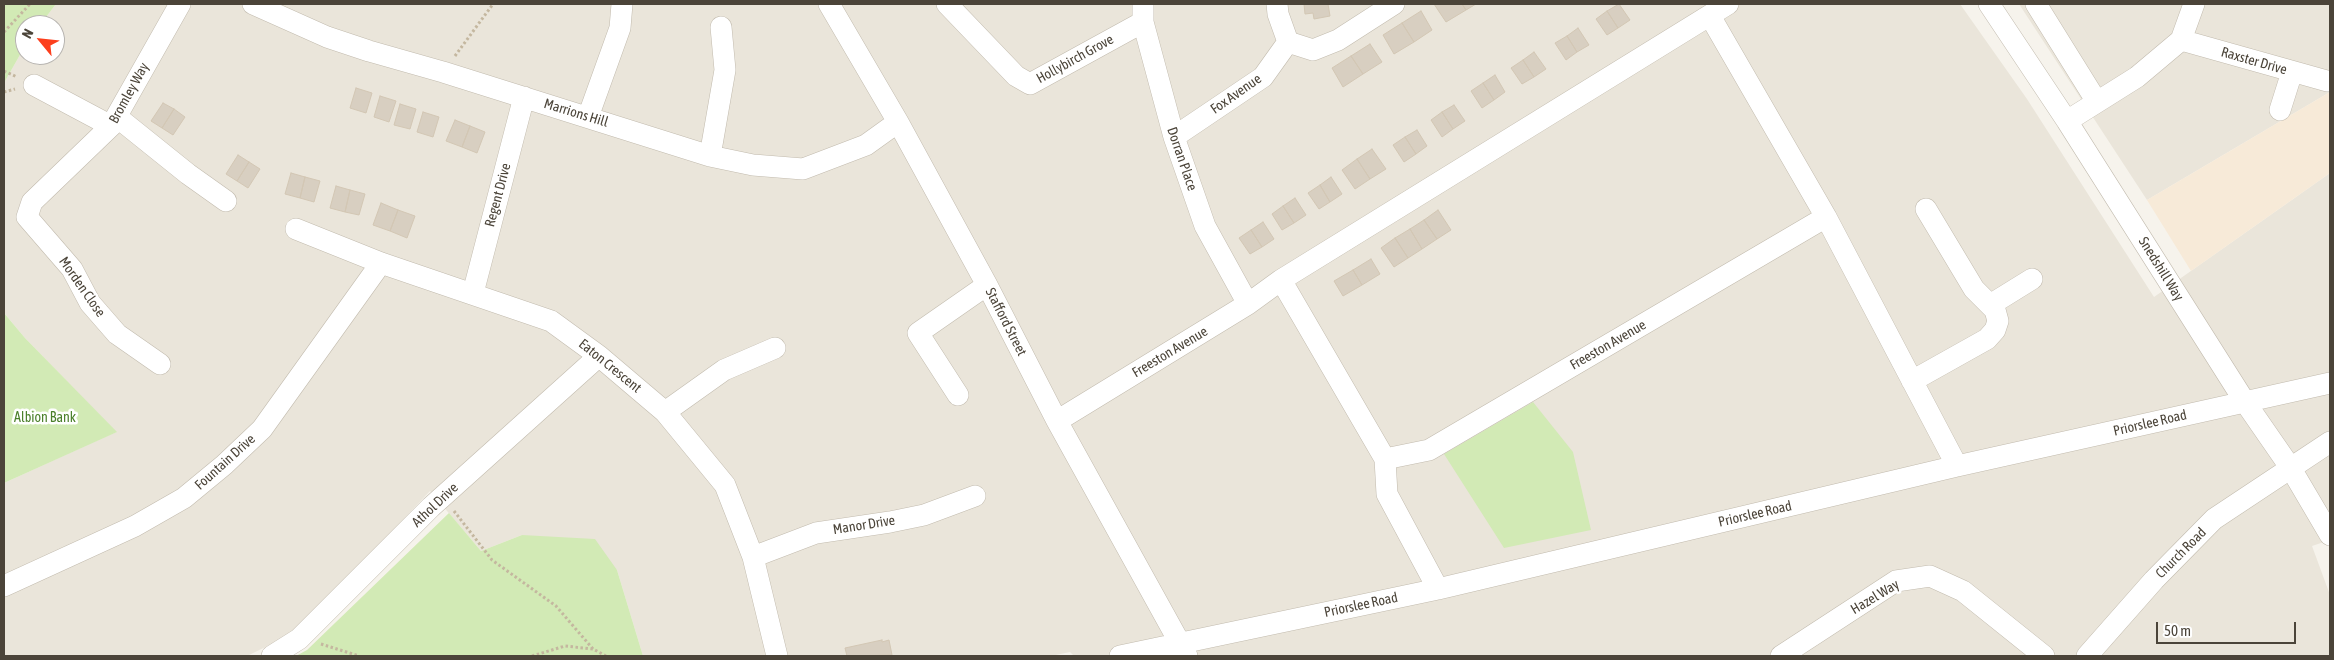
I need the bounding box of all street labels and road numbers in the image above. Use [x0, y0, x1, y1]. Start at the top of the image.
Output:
street label: Hollybirch Grove [1033, 31, 1117, 87]
street label: Raxster Drive [2219, 44, 2289, 78]
street label: Bromley Way [105, 60, 153, 126]
street label: Fox Avenue [1207, 70, 1265, 118]
street label: Marrions Hill [542, 95, 610, 131]
street label: Dorran Place [1163, 125, 1201, 193]
street label: Regent Drive [481, 161, 515, 229]
street label: Snedshill Way [2135, 234, 2187, 304]
street label: Morden Close [55, 254, 109, 320]
street label: Stafford Street [982, 285, 1030, 359]
street label: Freeston Avenue [1567, 316, 1649, 374]
street label: Freeston Avenue [1129, 323, 1211, 381]
street label: Eaton Crescent [575, 336, 645, 396]
street label: Priorslee Road [2112, 406, 2188, 440]
street label: Fountain Drive [191, 431, 259, 493]
street label: Athol Drive [408, 479, 462, 531]
street label: Priorslee Road [1717, 497, 1793, 531]
street label: Manor Drive [832, 512, 896, 538]
street label: Church Road [2152, 524, 2210, 582]
street label: Hazel Way [1848, 576, 1902, 618]
street label: Priorslee Road [1323, 589, 1399, 621]

